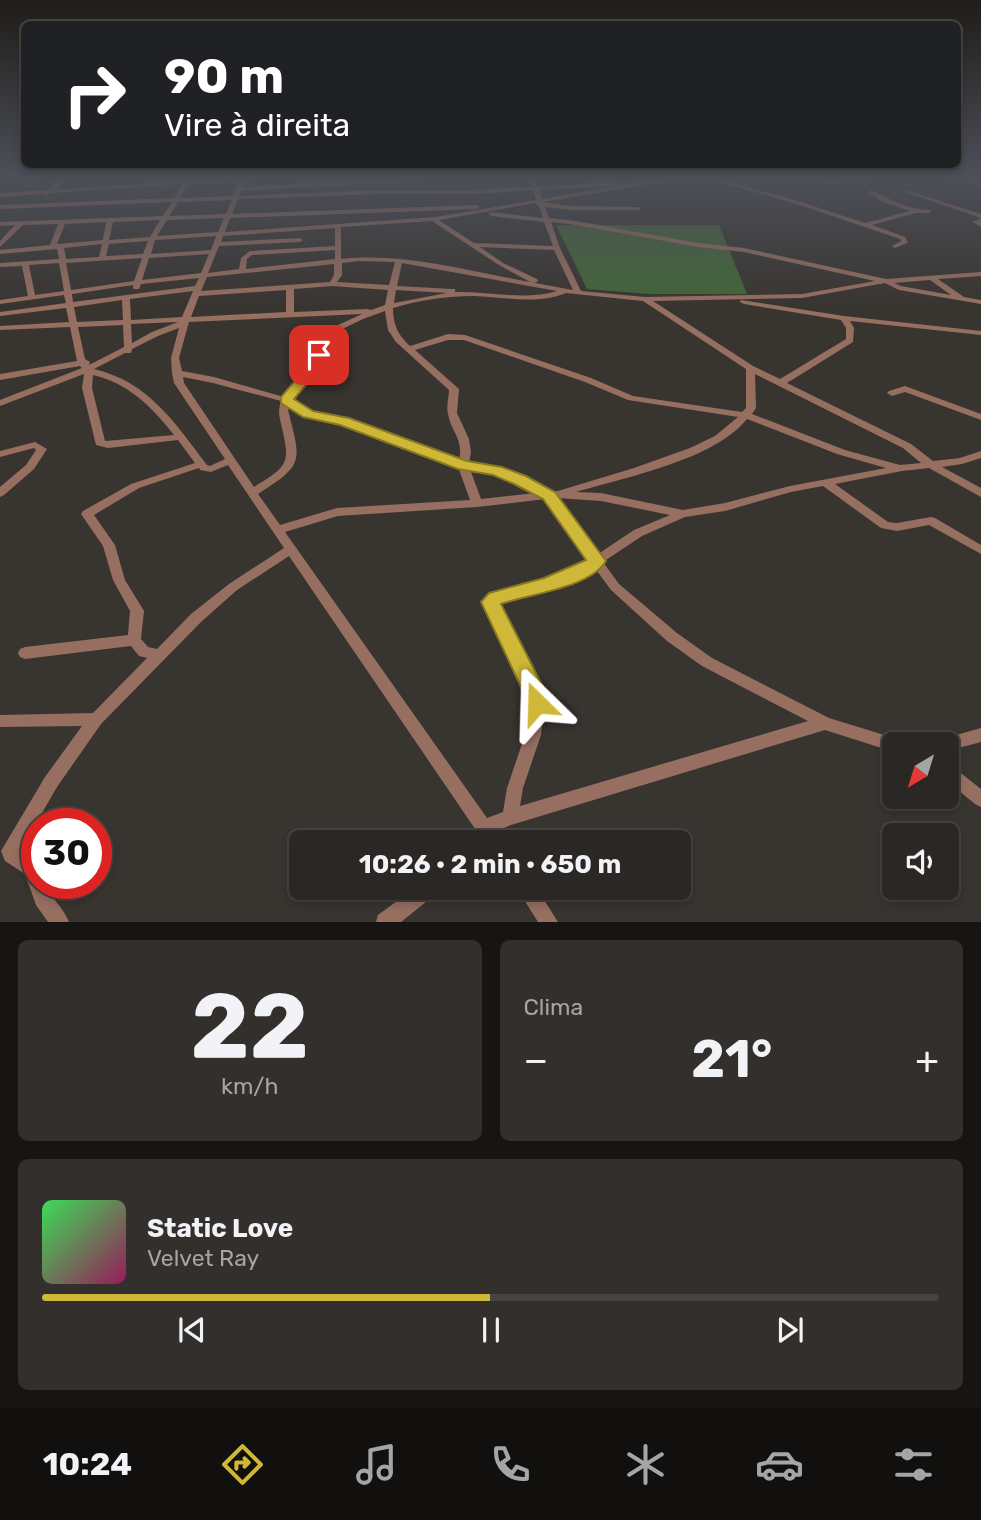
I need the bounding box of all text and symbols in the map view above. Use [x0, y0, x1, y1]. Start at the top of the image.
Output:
text: 90 m [164, 47, 284, 105]
icon: right [49, 49, 140, 140]
text: Vire à direita [164, 106, 350, 144]
pin [289, 325, 349, 385]
icon: arrive [300, 336, 338, 374]
position arrow [500, 666, 574, 740]
north arrow [882, 732, 959, 808]
map controls [882, 732, 959, 900]
speed limit sign: 30 [21, 808, 112, 899]
button: sound [882, 823, 959, 900]
text: 10:26 · 2 min · 650 m [359, 849, 621, 880]
text: 22 [191, 972, 309, 1080]
text: Clima [524, 993, 583, 1021]
text: 21° [691, 1028, 772, 1090]
text: − [524, 1037, 548, 1083]
text: + [915, 1037, 939, 1083]
text: km/h [221, 1072, 278, 1100]
text: Static Love [147, 1213, 293, 1244]
text: Velvet Ray [147, 1244, 259, 1272]
icon: previous [173, 1311, 211, 1349]
icon: pause [472, 1311, 510, 1349]
icon: next [771, 1311, 809, 1349]
icon: directions [218, 1440, 267, 1489]
icon: music [352, 1440, 401, 1489]
icon: phone [486, 1440, 535, 1489]
icon: climate [621, 1440, 670, 1489]
icon: car [755, 1440, 804, 1489]
icon: filters [889, 1440, 938, 1489]
text: 10:24 [43, 1445, 132, 1483]

